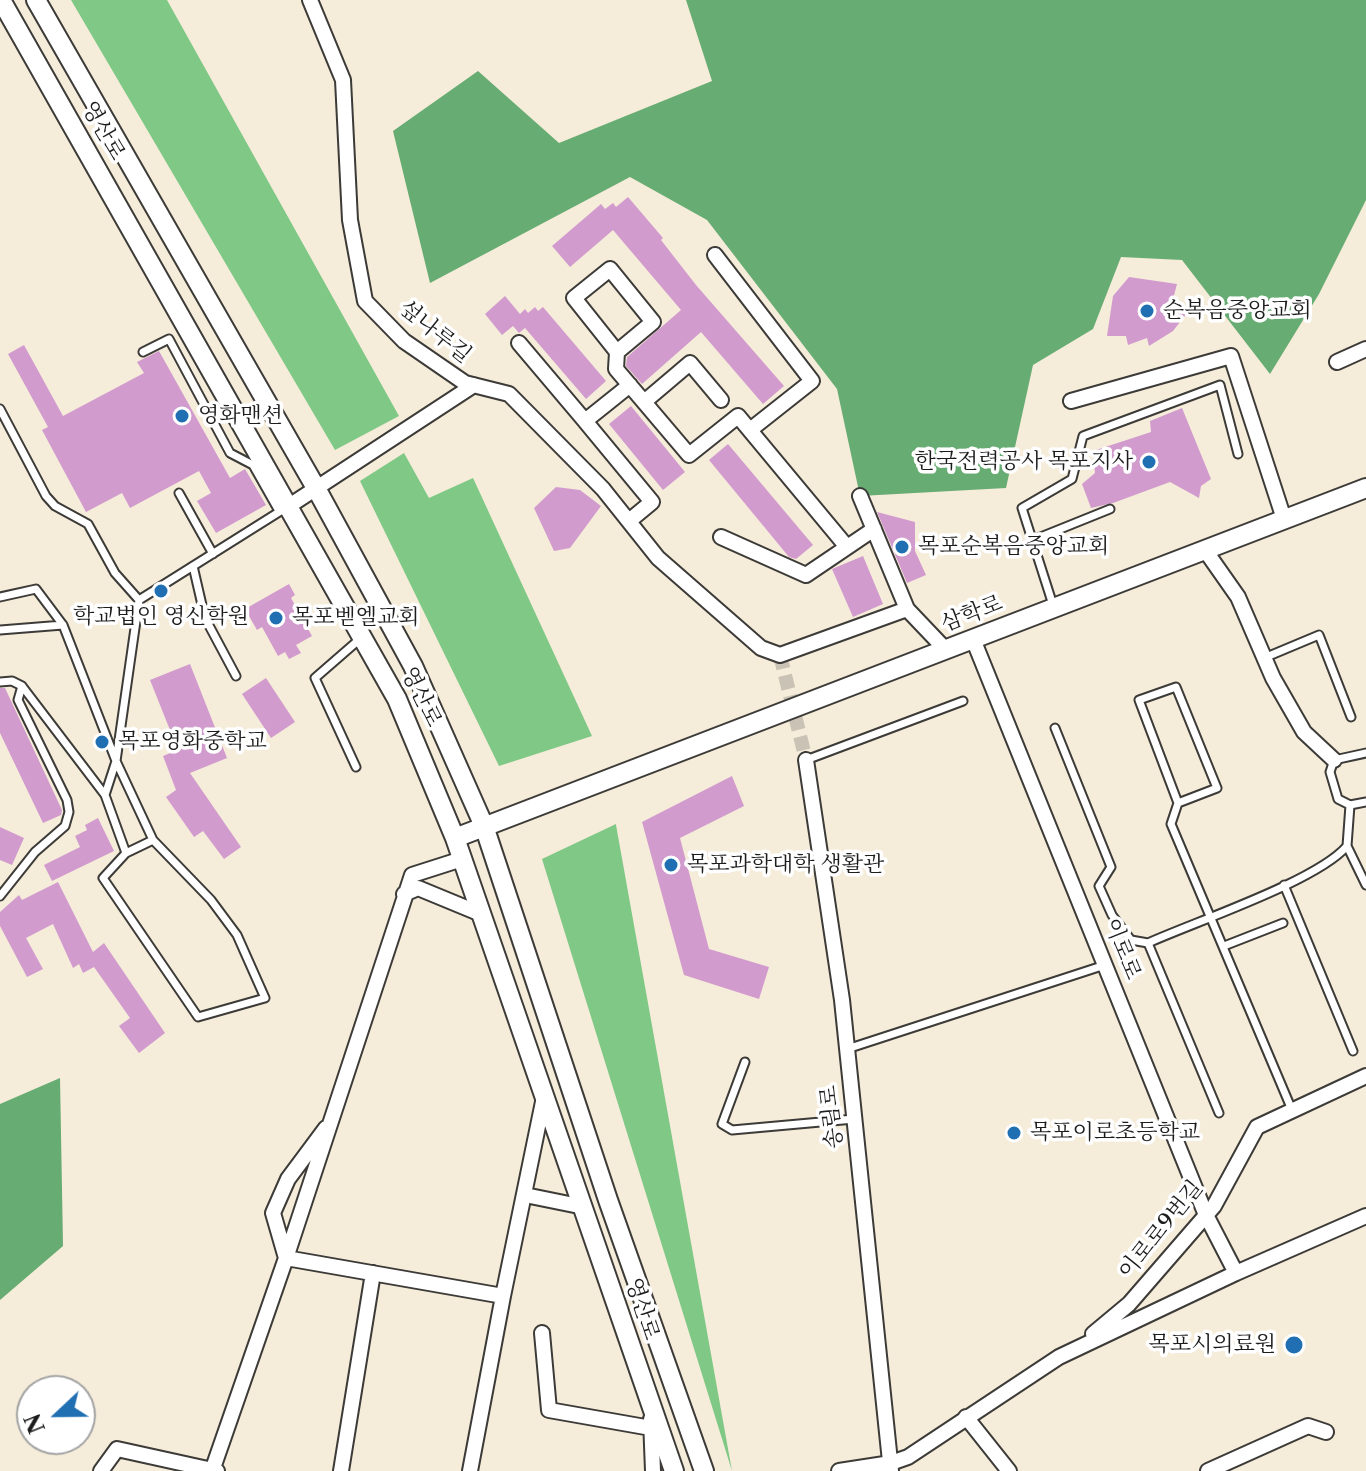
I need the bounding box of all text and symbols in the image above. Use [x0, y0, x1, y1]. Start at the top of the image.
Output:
street label: 영산로 [76, 97, 130, 165]
street label: 섶나루길 [394, 295, 476, 369]
place label: 순복음중앙교회 [1163, 298, 1312, 324]
marker: 순복음중앙교회 [1138, 302, 1156, 320]
place label: 영화맨션 [198, 403, 283, 429]
marker: 영화맨션 [173, 407, 191, 425]
place label: 한국전력공사 목포지사 [915, 449, 1133, 475]
marker: 한국전력공사 목포지사 [1140, 453, 1158, 471]
place label: 목포순복음중앙교회 [918, 534, 1109, 560]
marker: 목포순복음중앙교회 [893, 538, 911, 556]
marker: 학교법인 영신학원 [152, 582, 170, 600]
street label: 삼학로 [938, 590, 1006, 638]
place label: 학교법인 영신학원 [73, 604, 249, 630]
place label: 목포벧엘교회 [292, 605, 420, 631]
marker: 목포벧엘교회 [267, 609, 285, 627]
street label: 영산로 [395, 663, 447, 731]
place label: 목포영화중학교 [118, 729, 267, 755]
marker: 목포영화중학교 [93, 733, 111, 751]
place label: 목포과학대학 생활관 [687, 852, 884, 878]
marker: 목포과학대학 생활관 [662, 856, 680, 874]
street label: 이로로 [1098, 914, 1146, 984]
street label: 송림로 [816, 1084, 848, 1150]
place label: 목포이로초등학교 [1030, 1120, 1200, 1146]
marker: 목포이로초등학교 [1005, 1124, 1023, 1142]
street label: 이로로9번길 [1113, 1175, 1209, 1285]
street label: 영산로 [620, 1275, 664, 1343]
place label: 목포시의료원 [1148, 1332, 1276, 1358]
marker: 목포시의료원 [1283, 1334, 1305, 1356]
north arrow [16, 1375, 96, 1455]
text: N [19, 1410, 51, 1437]

